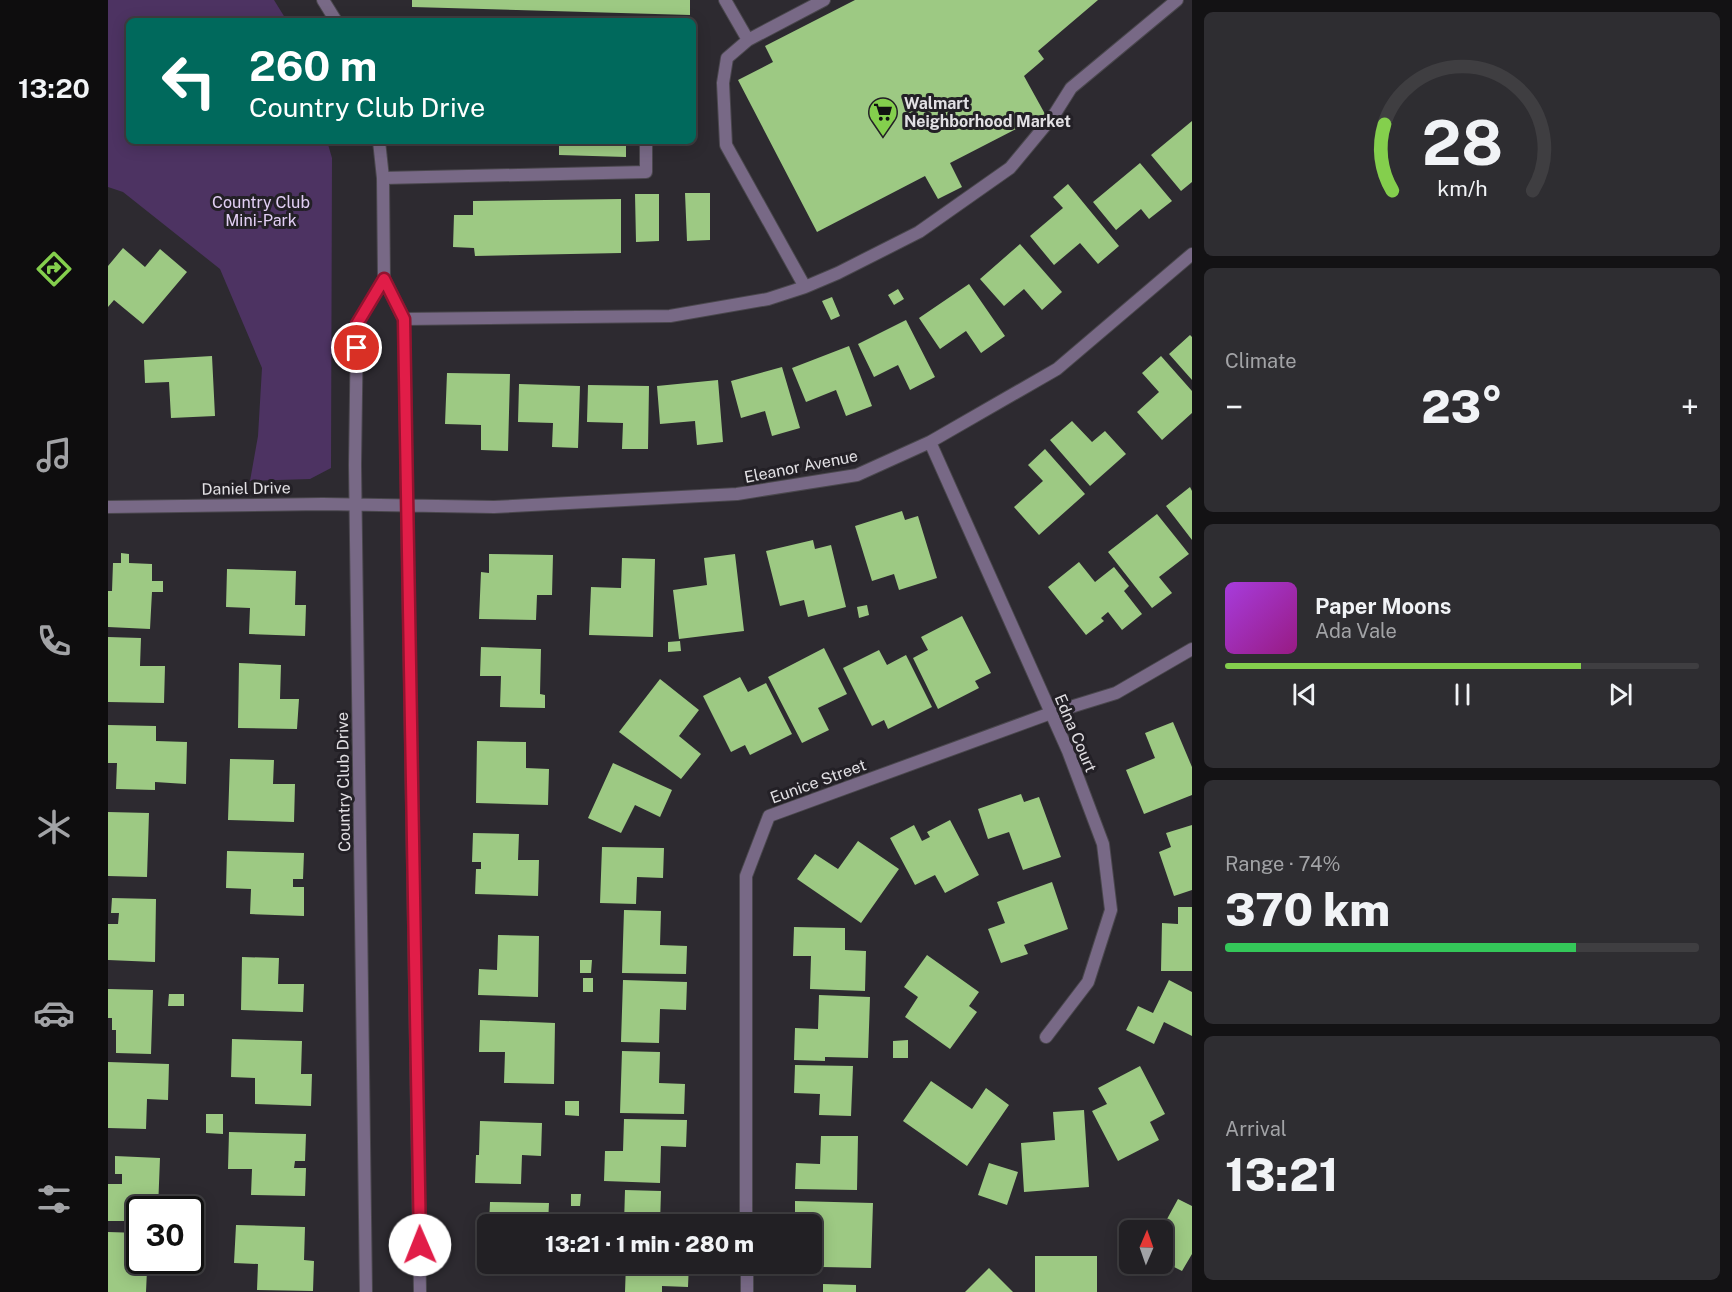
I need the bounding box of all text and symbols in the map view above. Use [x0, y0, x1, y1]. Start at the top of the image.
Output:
text: 260 m [249, 41, 377, 90]
icon: left [150, 42, 228, 120]
text: 13:20 [18, 72, 90, 104]
text: Country Club Drive [249, 91, 485, 123]
place label: Walmart Neighborhood Market [904, 94, 1071, 131]
supermarket icon: Walmart Neighborhood Market [867, 96, 899, 138]
text: 28 [1421, 106, 1503, 179]
text: km/h [1437, 176, 1487, 201]
park label: Country Club Mini-Park [212, 193, 310, 230]
icon: directions [33, 248, 75, 290]
pin [331, 322, 382, 373]
icon: arrive [340, 331, 373, 364]
text: Climate [1225, 349, 1297, 373]
text: 23° [1421, 380, 1503, 433]
text: − [1225, 388, 1243, 426]
text: + [1681, 388, 1699, 426]
icon: music [33, 434, 75, 476]
street label: Eleanor Avenue [743, 446, 860, 487]
street label: Daniel Drive [201, 478, 291, 499]
text: Paper Moons [1315, 593, 1451, 619]
text: Ada Vale [1315, 619, 1397, 643]
icon: phone [33, 620, 75, 662]
icon: previous [1288, 678, 1321, 711]
icon: pause [1446, 678, 1479, 711]
icon: next [1604, 678, 1637, 711]
street label: Edna Court [1051, 691, 1101, 775]
street label: Country Club Drive [333, 712, 354, 852]
street label: Eunice Street [768, 755, 869, 808]
icon: climate [33, 806, 75, 848]
text: Range · 74% [1225, 852, 1341, 876]
text: 370 km [1225, 883, 1390, 936]
icon: car [33, 992, 75, 1034]
text: Arrival [1225, 1117, 1287, 1141]
text: 13:21 [1225, 1148, 1338, 1201]
icon: filters [33, 1178, 75, 1220]
speed limit sign: 30 [126, 1196, 204, 1274]
position arrow [388, 1213, 452, 1277]
north arrow [1119, 1220, 1173, 1274]
map controls [1119, 1220, 1173, 1274]
text: 13:21 · 1 min · 280 m [545, 1231, 754, 1257]

